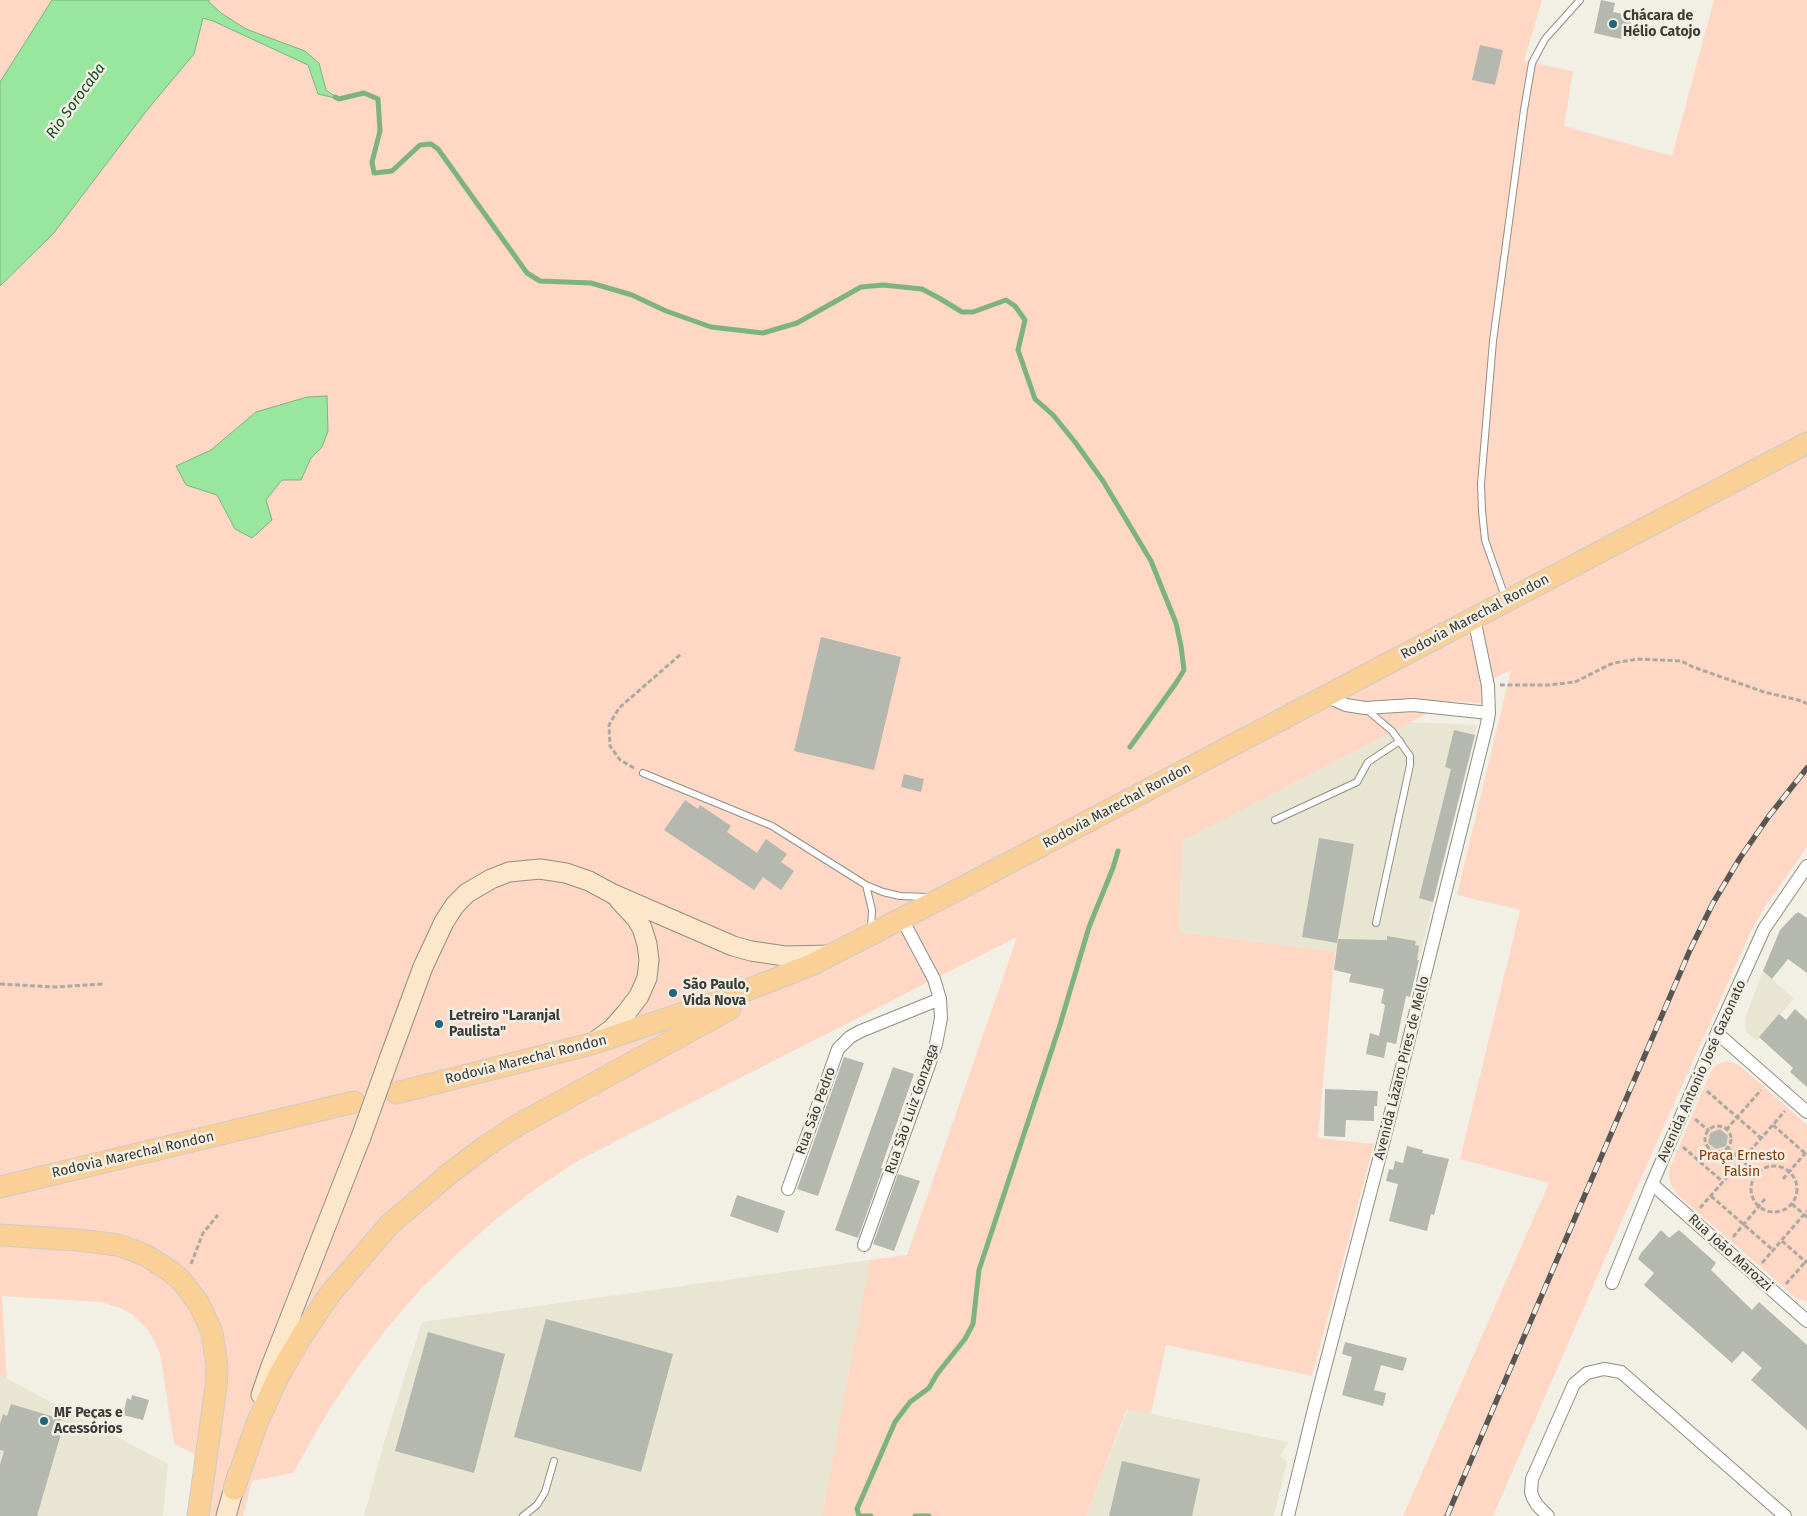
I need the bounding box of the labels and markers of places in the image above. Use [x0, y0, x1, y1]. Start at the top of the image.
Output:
place label: Chácara de Hélio Catojo [1623, 8, 1701, 40]
marker: Chácara de Hélio Catojo [1607, 18, 1619, 30]
place label: São Paulo, Vida Nova [683, 977, 749, 1010]
marker: São Paulo, Vida Nova [667, 987, 679, 999]
place label: Letreiro "Laranjal Paulista" [449, 1008, 560, 1040]
marker: Letreiro "Laranjal Paulista" [433, 1018, 445, 1030]
place label: MF Peças e Acessórios [54, 1405, 123, 1438]
marker: MF Peças e Acessórios [38, 1415, 50, 1427]

